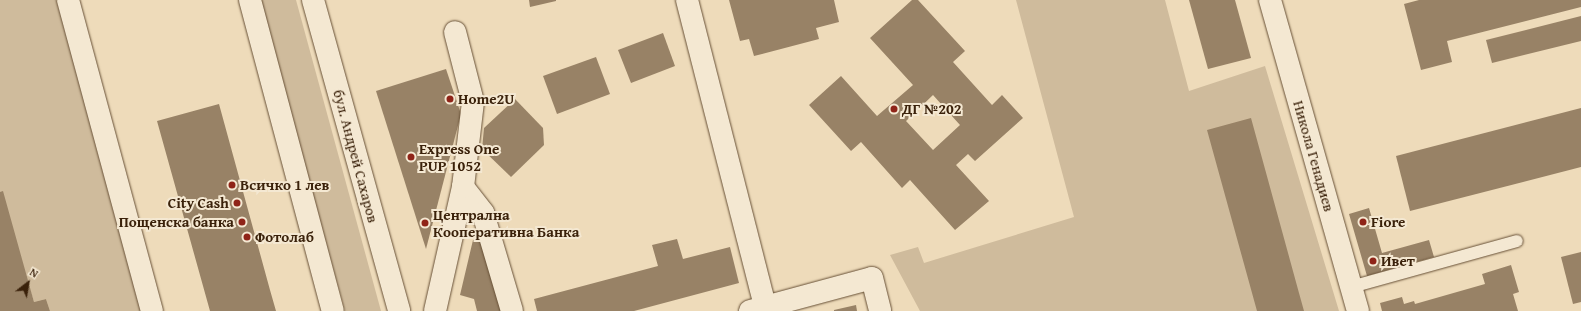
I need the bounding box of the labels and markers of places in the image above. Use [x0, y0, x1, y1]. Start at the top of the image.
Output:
place label: Home2U [458, 90, 514, 108]
marker: Home2U [445, 94, 455, 104]
place label: ДГ №202 [902, 100, 962, 118]
marker: ДГ №202 [889, 104, 899, 114]
place label: Express One PUP 1052 [419, 139, 499, 174]
marker: Express One PUP 1052 [406, 152, 416, 162]
place label: Всичко 1 лев [240, 176, 329, 194]
marker: Всичко 1 лев [227, 180, 237, 190]
place label: City Cash [168, 194, 229, 212]
marker: City Cash [232, 198, 242, 208]
place label: Централна Кооперативна Банка [433, 205, 579, 240]
place label: Пощенска банка [119, 213, 234, 231]
place label: Fiore [1371, 213, 1405, 231]
marker: Пощенска банка [237, 217, 247, 227]
marker: Fiore [1358, 217, 1368, 227]
marker: Централна Кооперативна Банка [420, 218, 430, 228]
place label: Фотолаб [255, 228, 314, 246]
marker: Фотолаб [242, 232, 252, 242]
place label: Ивет [1381, 252, 1415, 270]
marker: Ивет [1368, 256, 1378, 266]

